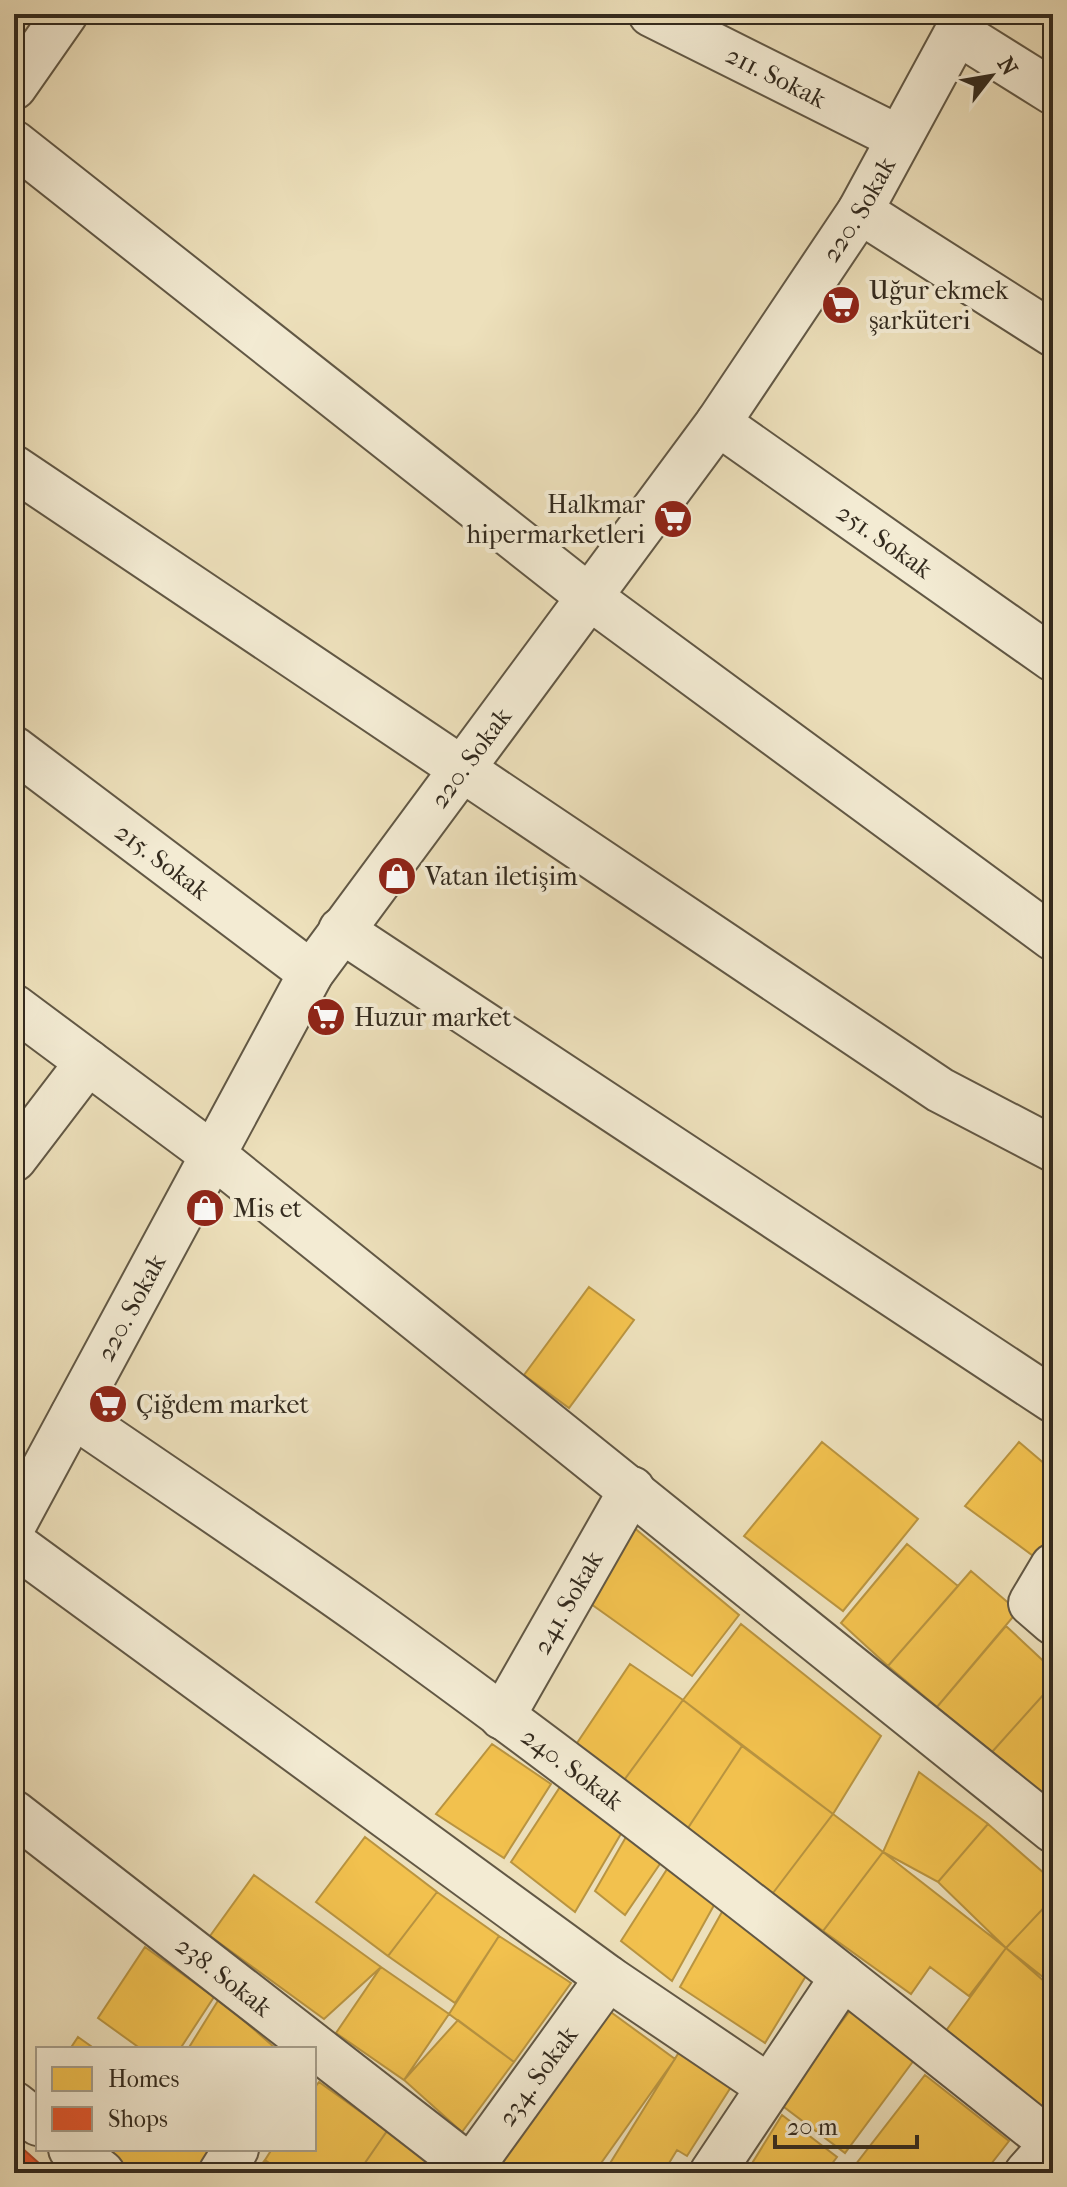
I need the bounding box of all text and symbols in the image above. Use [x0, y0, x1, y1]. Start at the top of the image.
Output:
north arrow [951, 36, 1031, 116]
street label: 211. Sokak [721, 39, 832, 115]
text: N [992, 52, 1023, 80]
street label: 220. Sokak [815, 151, 903, 268]
place label: Uğur ekmek şarküteri [869, 275, 1009, 336]
supermarket icon: Uğur ekmek şarküteri [820, 284, 862, 326]
place label: Halkmar hipermarketleri [466, 489, 645, 550]
street label: 251. Sokak [831, 497, 939, 586]
supermarket icon: Halkmar hipermarketleri [652, 498, 694, 540]
street label: 220. Sokak [424, 701, 518, 814]
street label: 215. Sokak [109, 816, 216, 907]
shop icon: Vatan iletişim [376, 855, 418, 897]
place label: Vatan iletişim [424, 861, 578, 892]
supermarket icon: Huzur market [305, 996, 347, 1038]
place label: Huzur market [354, 1002, 512, 1033]
shop icon: Mis et [184, 1187, 226, 1229]
place label: Mis et [233, 1193, 303, 1224]
street label: 220. Sokak [90, 1248, 173, 1367]
supermarket icon: Çiğdem market [87, 1383, 129, 1425]
place label: Çiğdem market [136, 1389, 309, 1420]
street label: 241. Sokak [526, 1545, 610, 1660]
street label: 240. Sokak [515, 1721, 629, 1817]
street label: 238. Sokak [170, 1930, 278, 2024]
street label: 234. Sokak [491, 2020, 585, 2132]
legend [36, 2047, 316, 2151]
text: Homes [108, 2065, 179, 2093]
scale bar [775, 2099, 917, 2149]
text: Shops [108, 2105, 168, 2133]
text: 20 m [787, 2113, 838, 2141]

